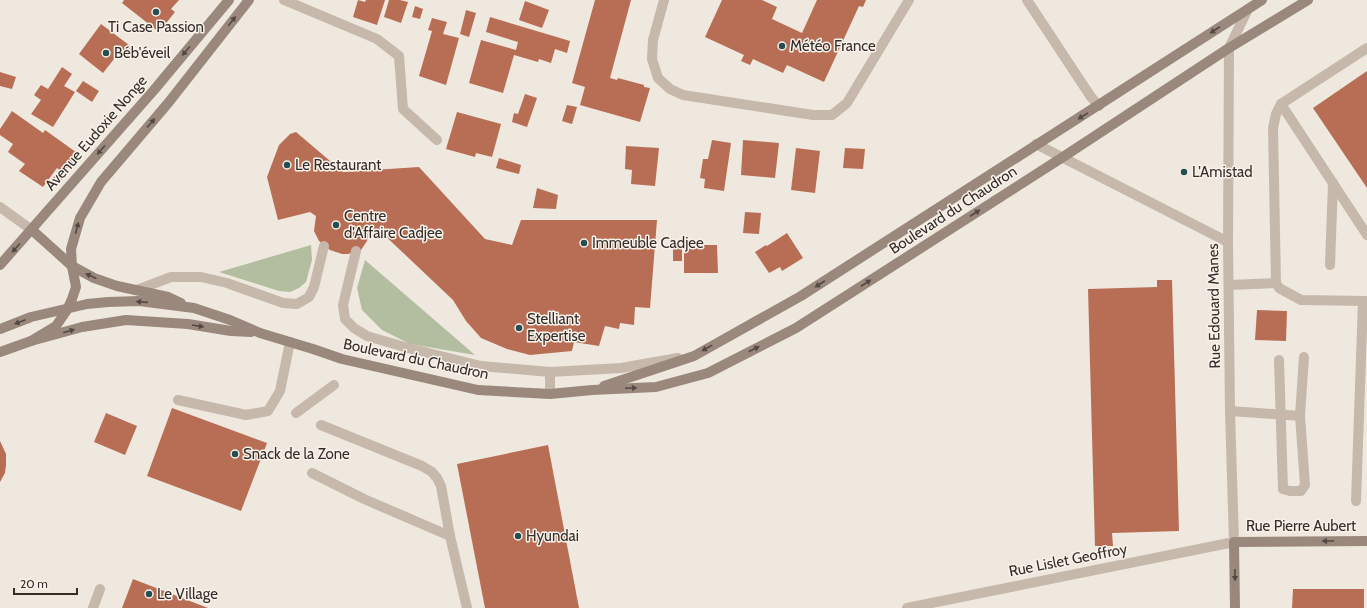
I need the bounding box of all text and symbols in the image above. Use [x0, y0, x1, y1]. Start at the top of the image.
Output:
marker: Ti Case Passion [151, 7, 161, 17]
one-way arrow [228, 16, 237, 27]
place label: Ti Case Passion [108, 18, 204, 36]
one-way arrow [1210, 26, 1221, 34]
place label: Météo France [790, 37, 876, 55]
marker: Météo France [777, 41, 787, 51]
place label: Béb'éveil [114, 44, 171, 62]
one-way arrow [182, 46, 191, 57]
marker: Béb'éveil [101, 48, 111, 58]
street label: Avenue Eudoxie Nonge [41, 72, 151, 194]
one-way arrow [1077, 112, 1089, 119]
one-way arrow [147, 117, 156, 128]
one-way arrow [97, 145, 106, 155]
place label: Le Restaurant [295, 156, 381, 174]
marker: Le Restaurant [282, 160, 292, 170]
street label: Boulevard du Chaudron [886, 162, 1020, 258]
place label: L'Amistad [1192, 163, 1252, 181]
marker: L'Amistad [1179, 167, 1189, 177]
place label: Centre d'Affaire Cadjee [344, 207, 443, 242]
one-way arrow [970, 209, 980, 217]
marker: Centre d'Affaire Cadjee [331, 220, 341, 230]
one-way arrow [74, 222, 80, 234]
place label: Immeuble Cadjee [592, 234, 704, 252]
marker: Immeuble Cadjee [579, 238, 589, 248]
one-way arrow [11, 243, 21, 253]
street label: Rue Edouard Manes [1204, 243, 1224, 369]
one-way arrow [85, 273, 96, 279]
one-way arrow [815, 280, 825, 288]
one-way arrow [860, 280, 872, 287]
one-way arrow [136, 298, 148, 305]
place label: Stelliant Expertise [527, 310, 586, 345]
one-way arrow [13, 319, 25, 325]
one-way arrow [192, 323, 204, 329]
marker: Stelliant Expertise [514, 323, 524, 333]
one-way arrow [63, 327, 75, 333]
street label: Boulevard du Chaudron [342, 335, 490, 383]
one-way arrow [701, 345, 713, 352]
one-way arrow [748, 346, 760, 353]
one-way arrow [625, 384, 637, 391]
place label: Snack de la Zone [243, 445, 350, 463]
marker: Snack de la Zone [230, 449, 240, 459]
street label: Rue Pierre Aubert [1246, 517, 1356, 535]
place label: Hyundai [526, 527, 579, 545]
marker: Hyundai [513, 531, 523, 541]
one-way arrow [1321, 538, 1334, 544]
street label: Rue Lislet Geoffroy [1007, 540, 1129, 580]
one-way arrow [1232, 569, 1238, 582]
scale bar [14, 570, 77, 596]
text: 20 m [20, 576, 48, 591]
place label: Le Village [157, 585, 218, 603]
marker: Le Village [144, 589, 154, 599]

